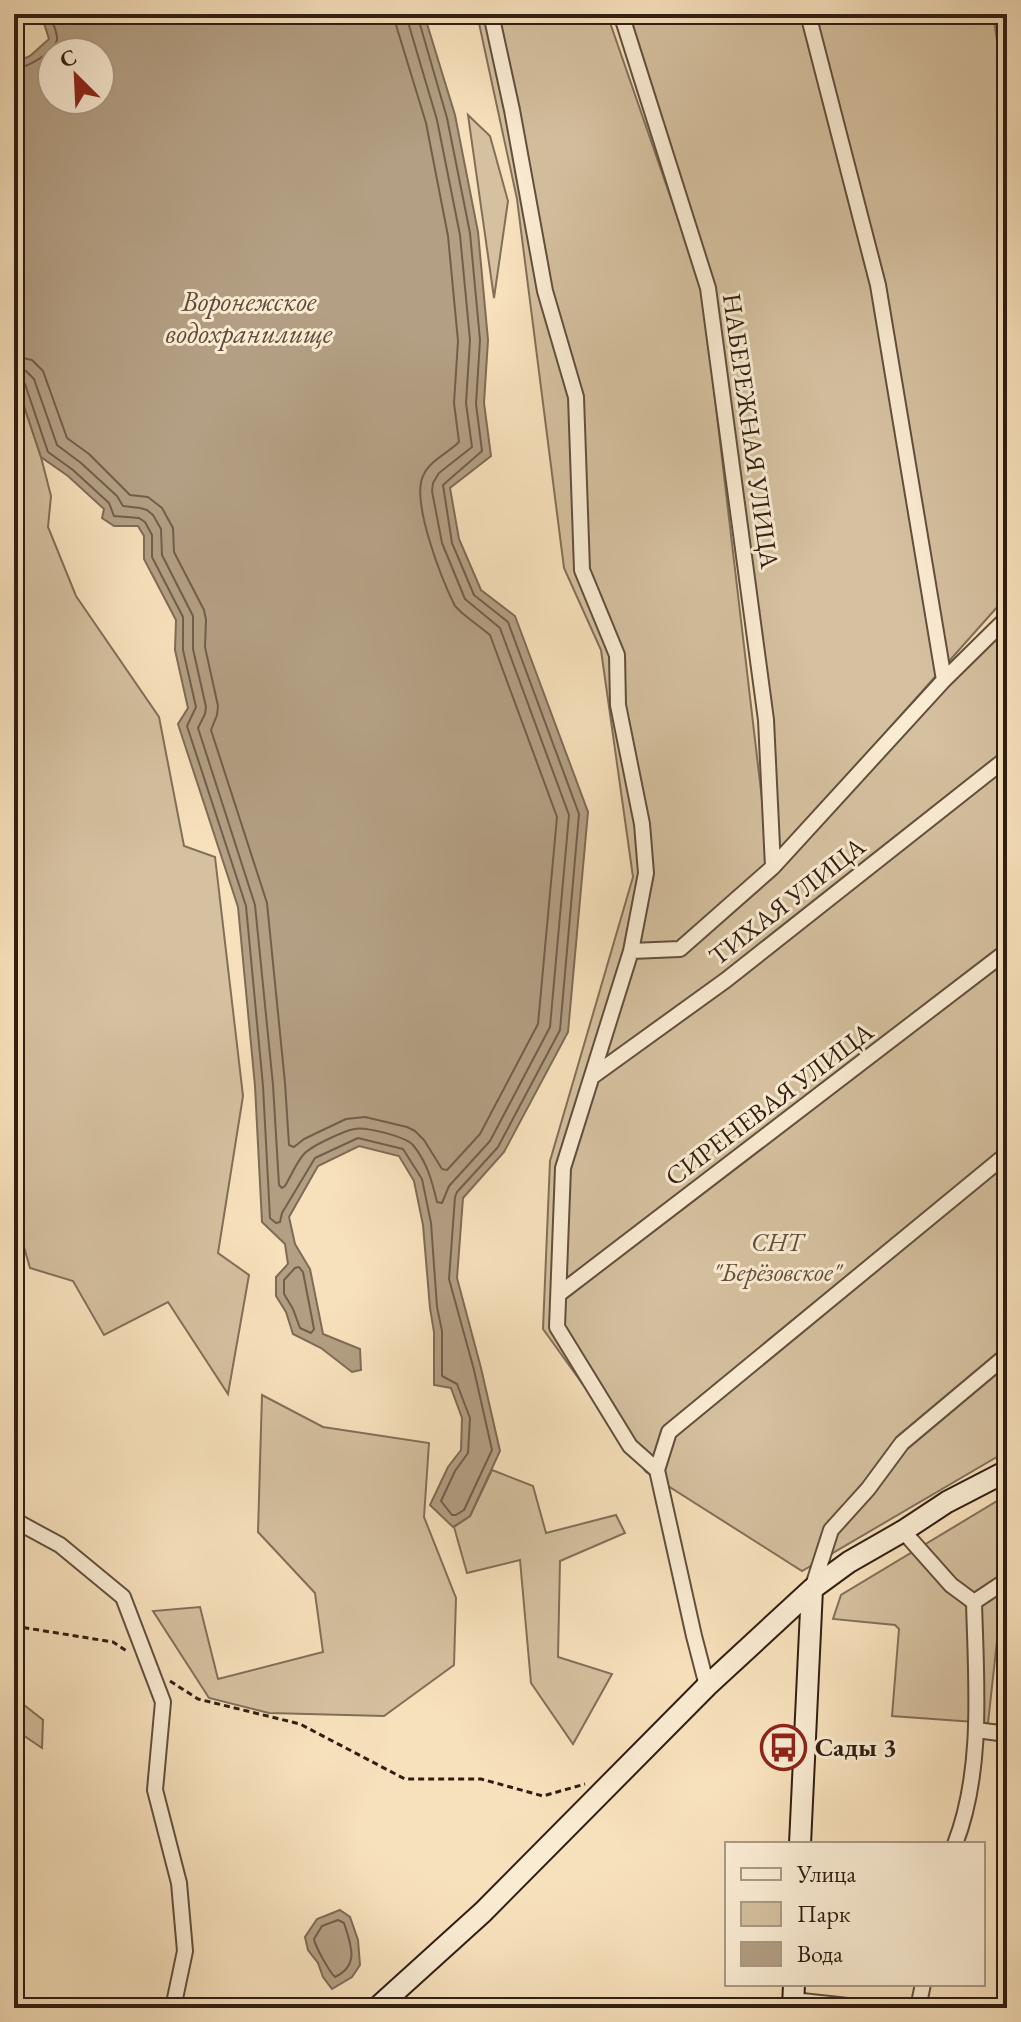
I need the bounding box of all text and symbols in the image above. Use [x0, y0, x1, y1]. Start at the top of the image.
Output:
north arrow [36, 36, 116, 116]
text: С [55, 42, 81, 75]
water label: Воронежское водохранилище [166, 283, 333, 351]
street label: НАБЕРЕЖНАЯ УЛИЦА [715, 291, 787, 572]
street label: ТИХАЯ УЛИЦА [702, 829, 873, 973]
street label: СИРЕНЕВАЯ УЛИЦА [658, 1014, 881, 1193]
park label: СНТ "Берёзовское" [713, 1225, 844, 1289]
bus stop icon: Сады 3 [760, 1723, 808, 1771]
place label: Сады 3 [815, 1730, 897, 1764]
legend [725, 1842, 985, 1986]
text: Улица [796, 1858, 856, 1889]
text: Парк [797, 1898, 851, 1929]
text: Вода [797, 1938, 843, 1969]

